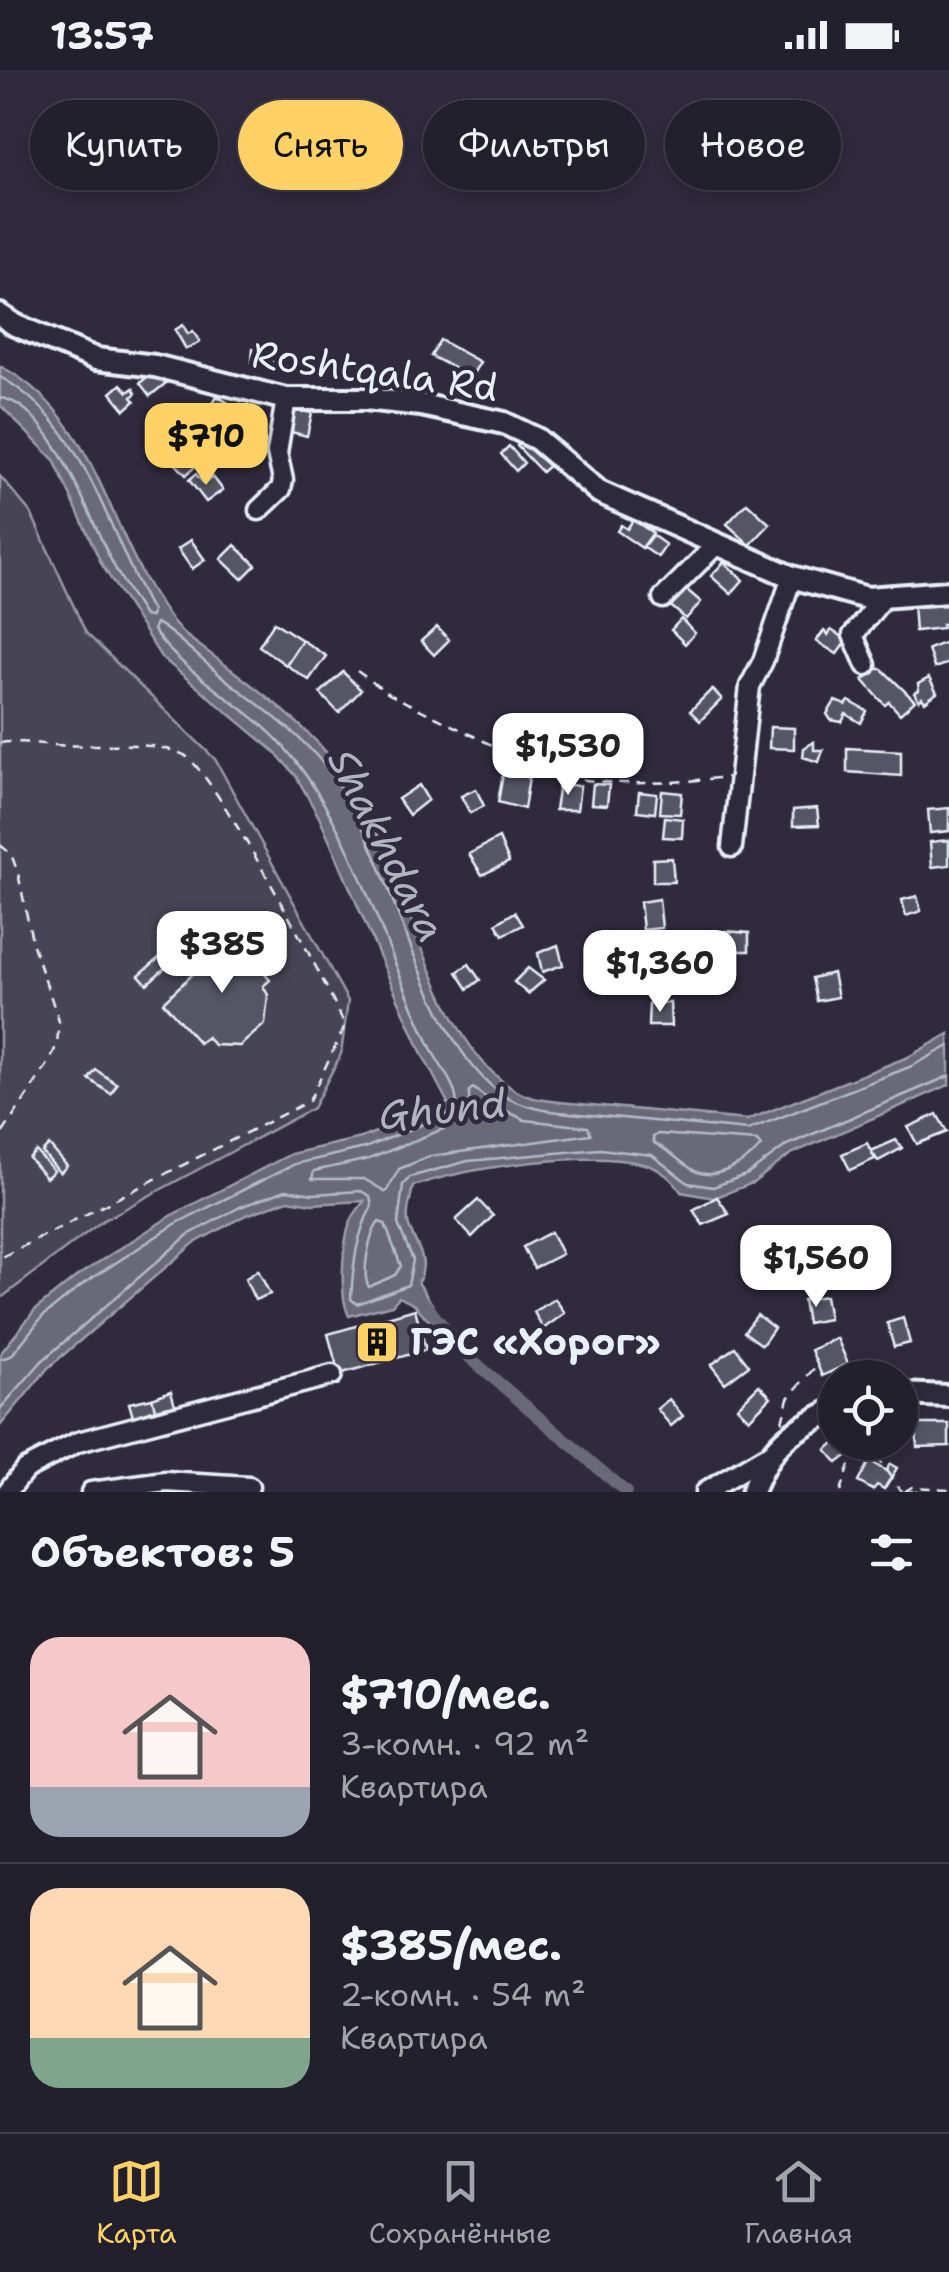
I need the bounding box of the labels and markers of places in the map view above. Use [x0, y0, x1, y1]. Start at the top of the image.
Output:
pin: $710 [147, 403, 265, 488]
pin: $1,530 [487, 713, 649, 798]
pin: $385 [163, 911, 281, 996]
pin: $1,360 [579, 930, 741, 1015]
pin: $1,560 [735, 1225, 897, 1310]
place label: ГЭС «Хорог» [410, 1316, 661, 1367]
building icon: ГЭС «Хорог» [354, 1319, 400, 1365]

